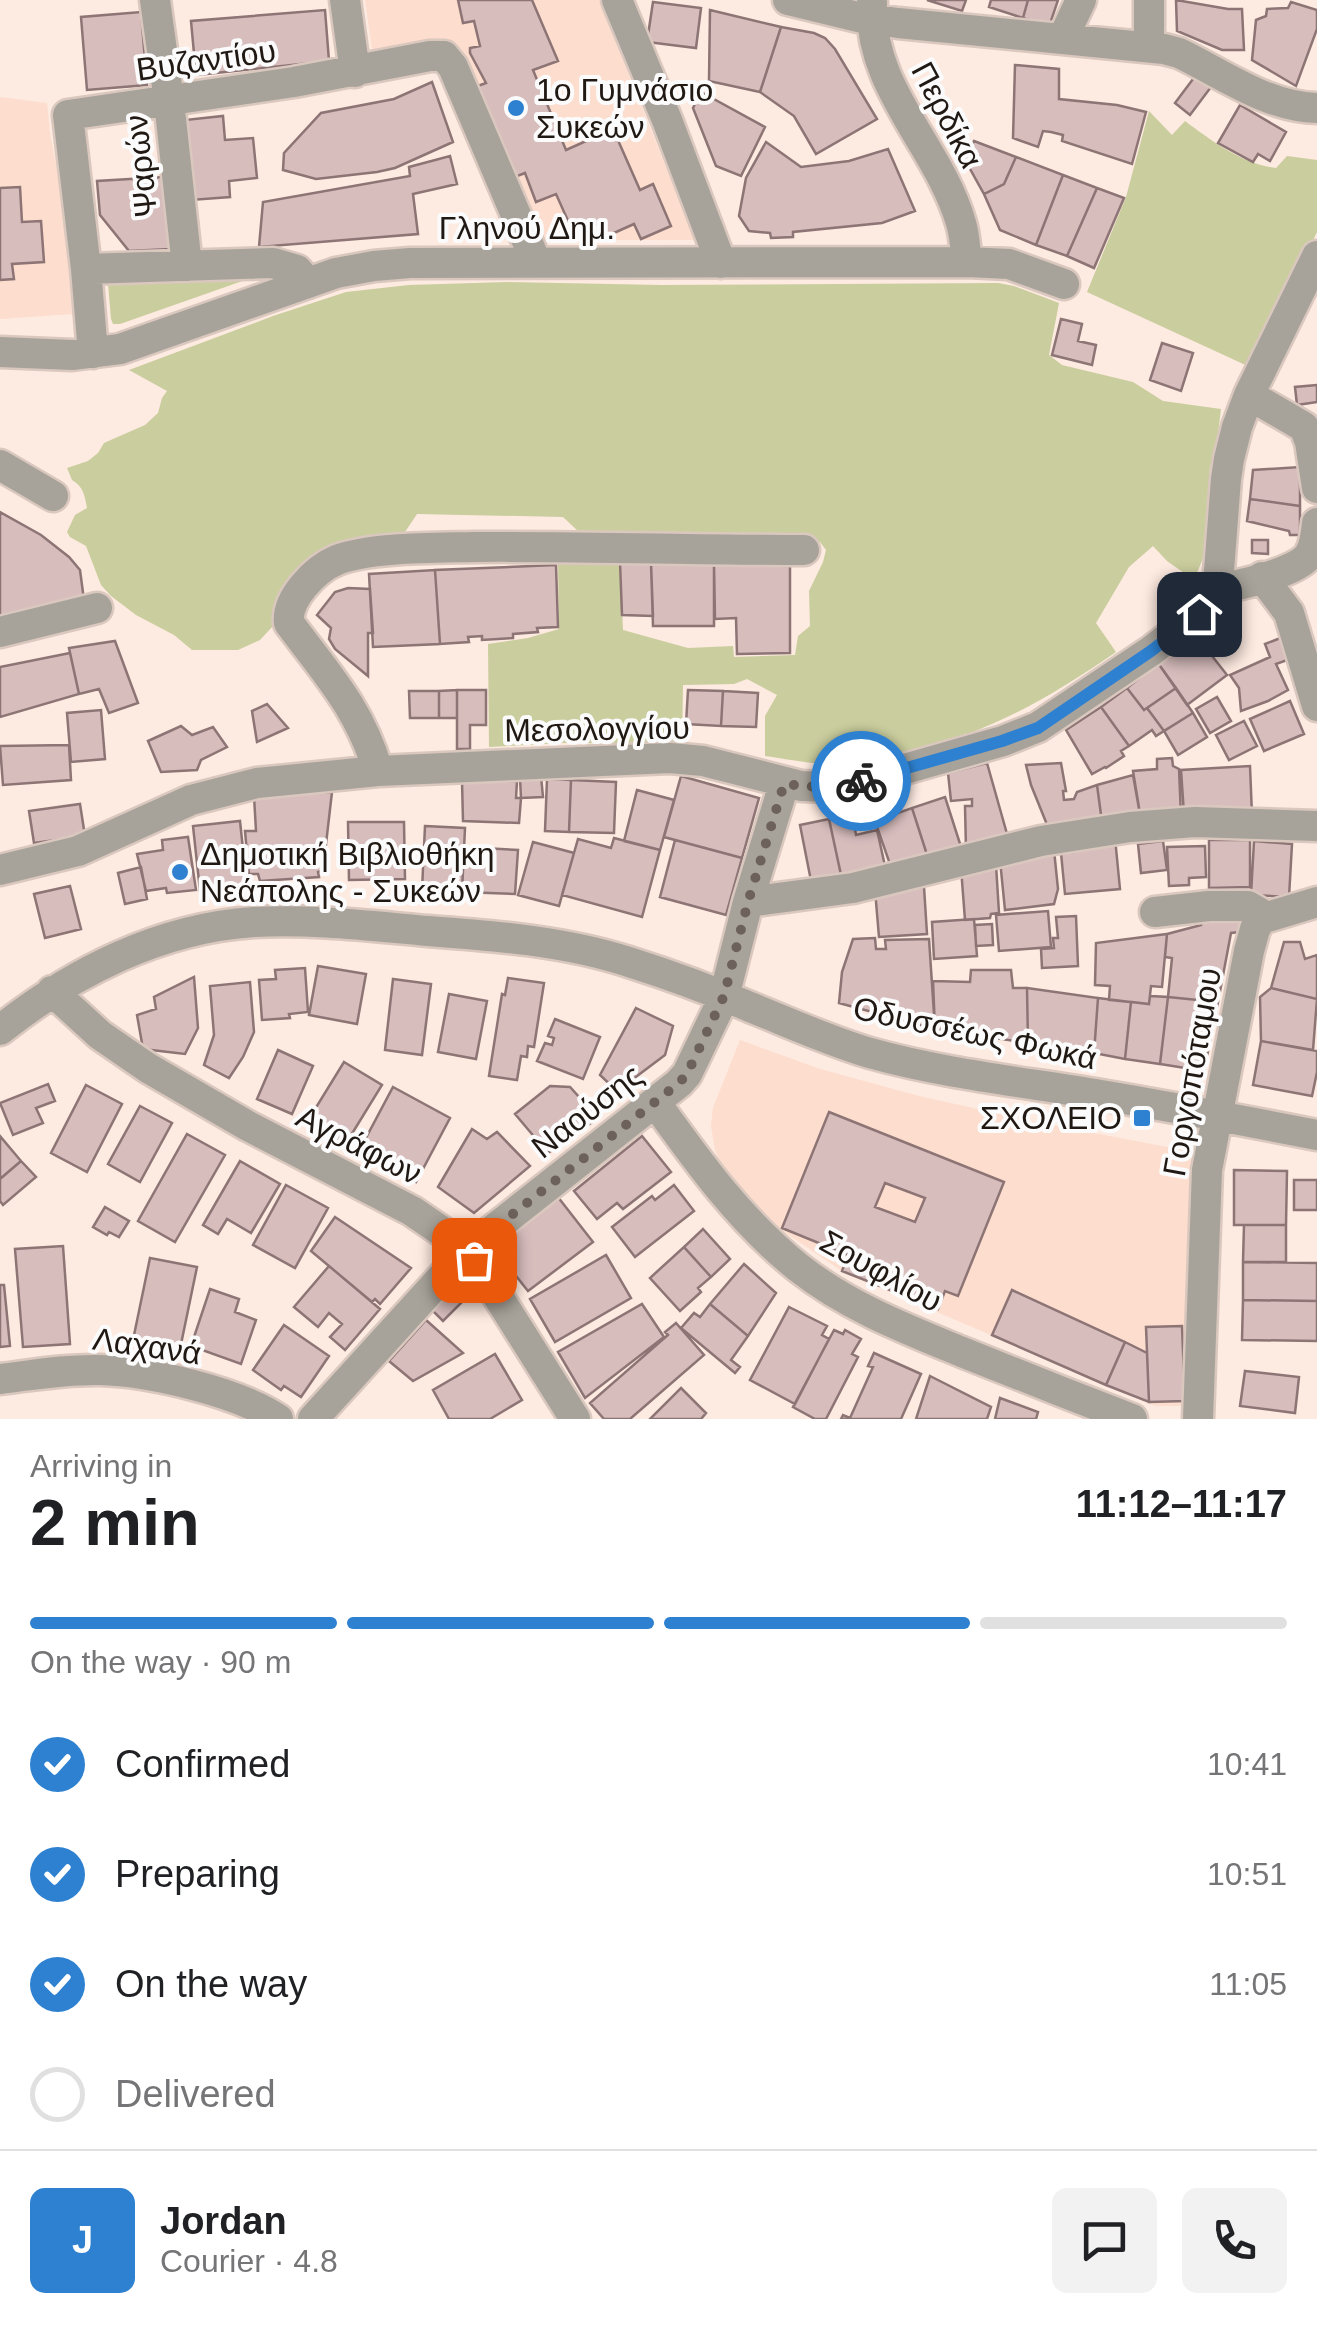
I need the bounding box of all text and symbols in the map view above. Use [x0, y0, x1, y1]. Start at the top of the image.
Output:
street label: Βυζαντίου [134, 32, 278, 88]
street label: Περδίκα [904, 56, 990, 174]
place label: 1ο Γυμνάσιο Συκεών [536, 72, 713, 145]
marker: 1ο Γυμνάσιο Συκεών [505, 97, 527, 119]
street label: Ψαρών [118, 113, 164, 219]
street label: Γληνού Δημ. [439, 210, 615, 246]
pin [1157, 572, 1242, 657]
icon: home [1172, 587, 1227, 642]
street label: Μεσολογγίου [504, 709, 690, 749]
courier [811, 731, 911, 831]
icon: bike [834, 754, 889, 809]
place label: Δημοτική Βιβλιοθήκη Νεάπολης - Συκεών [200, 836, 495, 909]
marker: Δημοτική Βιβλιοθήκη Νεάπολης - Συκεών [169, 861, 191, 883]
street label: Γοργοπόταμου [1156, 965, 1228, 1179]
street label: Οδυσσέως Φωκά [850, 990, 1100, 1076]
street label: Ναούσης [525, 1057, 649, 1165]
street label: Αγράφων [291, 1098, 427, 1192]
place label: ΣΧΟΛΕΙΟ [980, 1100, 1122, 1136]
marker: ΣΧΟΛΕΙΟ [1131, 1107, 1153, 1129]
pin [432, 1218, 517, 1303]
street label: Σουφλίου [814, 1223, 948, 1319]
icon: bag [447, 1233, 502, 1288]
street label: Λαχανά [91, 1321, 203, 1371]
text: Arriving in [30, 1448, 172, 1484]
text: 11:12–11:17 [1076, 1483, 1287, 1525]
text: 2 min [30, 1486, 200, 1559]
text: On the way · 90 m [30, 1644, 291, 1680]
icon: check [30, 1737, 85, 1792]
text: Confirmed [115, 1743, 290, 1785]
text: 10:41 [1207, 1746, 1287, 1782]
icon: check [30, 1847, 85, 1902]
text: Preparing [115, 1853, 280, 1895]
text: 10:51 [1207, 1856, 1287, 1892]
icon: check [30, 1957, 85, 2012]
text: On the way [115, 1963, 307, 2005]
text: 11:05 [1209, 1966, 1287, 2002]
text: Delivered [115, 2073, 276, 2115]
button: chat [1052, 2188, 1157, 2293]
button: phone [1182, 2188, 1287, 2293]
text: Jordan [160, 2200, 287, 2242]
text: J [72, 2219, 93, 2261]
text: Courier · 4.8 [160, 2243, 338, 2279]

